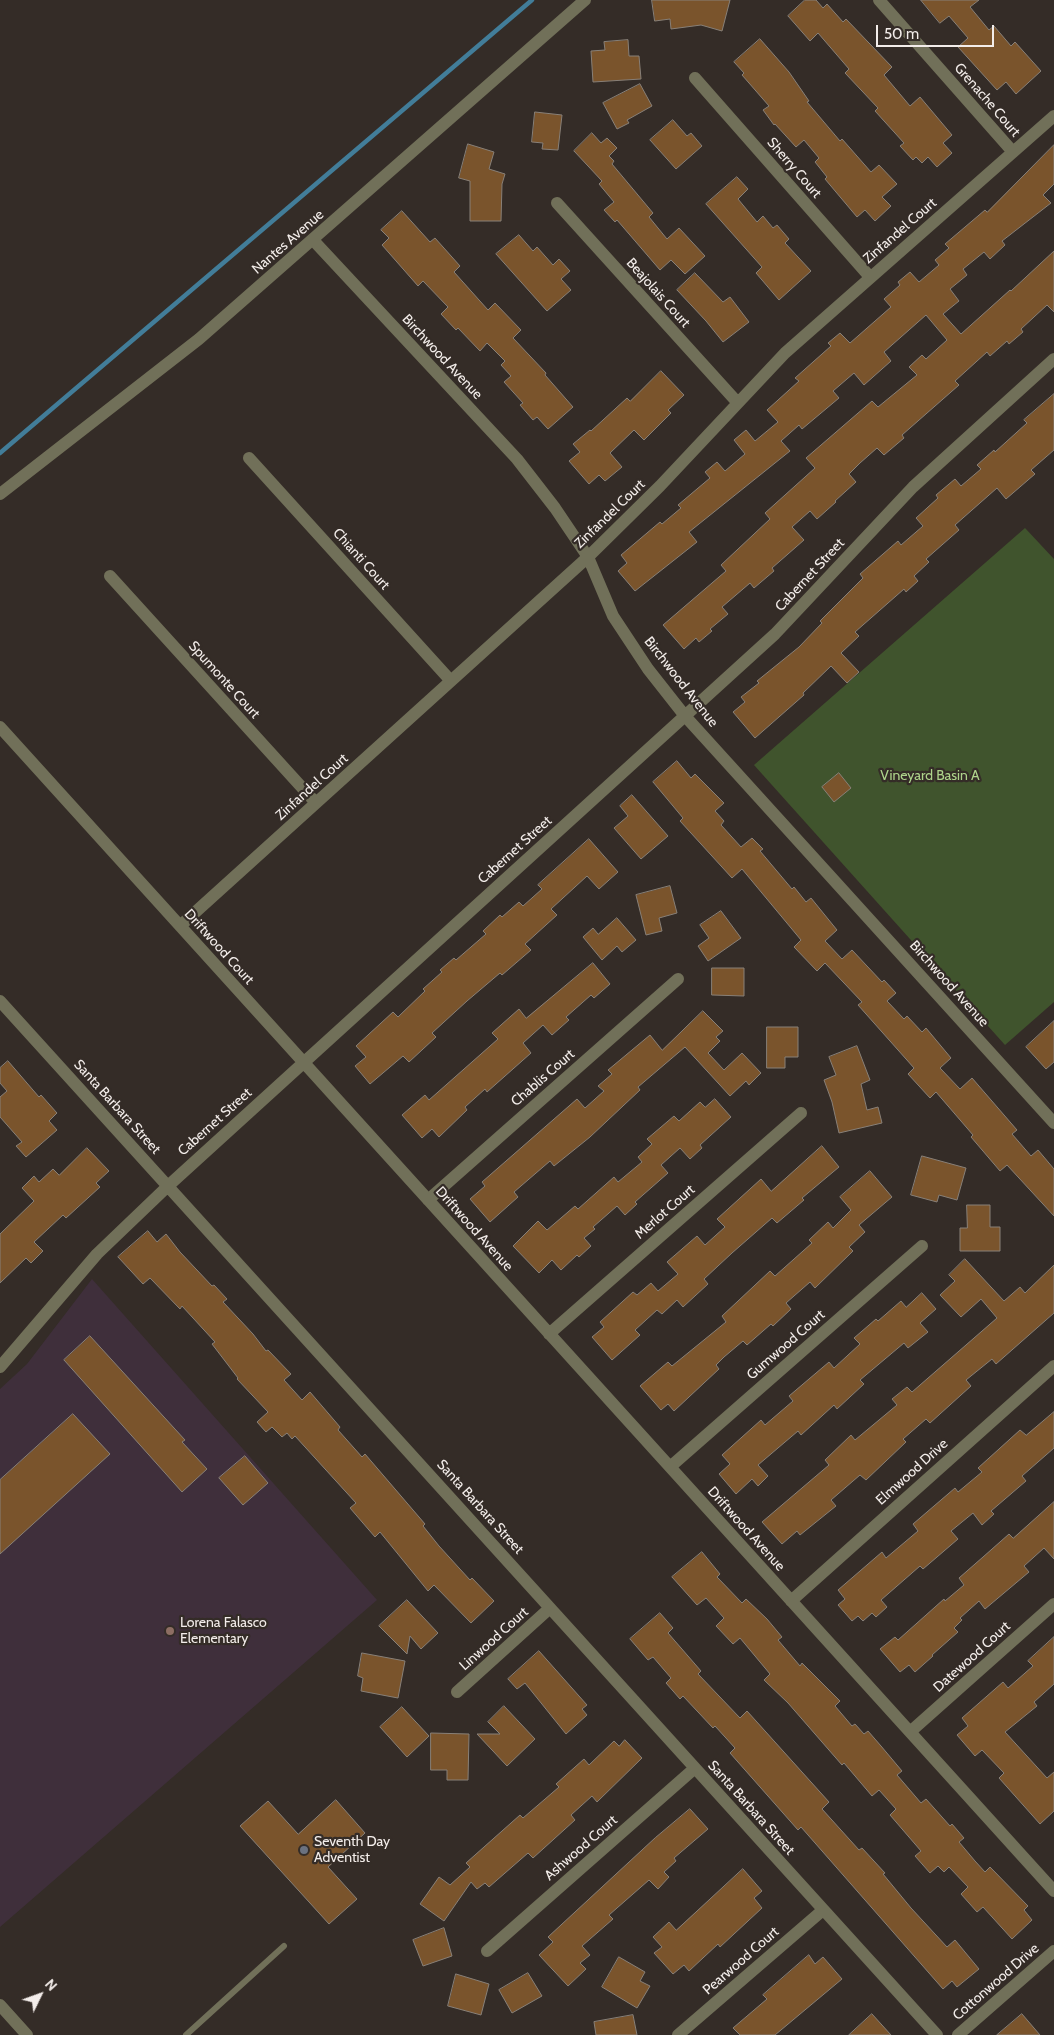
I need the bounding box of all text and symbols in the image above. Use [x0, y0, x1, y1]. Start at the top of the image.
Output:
scale bar [879, 15, 996, 47]
text: 50 m [884, 25, 919, 43]
street label: Grenache Court [950, 60, 1024, 140]
street label: Sherry Court [763, 134, 825, 202]
street label: Zinfandel Court [860, 195, 940, 267]
street label: Nantes Avenue [249, 206, 327, 278]
street label: Beajolais Court [622, 255, 694, 331]
street label: Birchwood Avenue [398, 311, 486, 403]
street label: Zinfandel Court [571, 476, 649, 552]
street label: Chianti Court [329, 525, 393, 593]
street label: Cabernet Street [772, 535, 848, 615]
street label: Birchwood Avenue [640, 633, 722, 731]
street label: Spumonte Court [185, 638, 263, 722]
street label: Zinfandel Court [272, 750, 352, 824]
park label: Vineyard Basin A [880, 768, 980, 784]
street label: Cabernet Street [475, 812, 555, 888]
street label: Driftwood Court [181, 906, 257, 988]
street label: Birchwood Avenue [906, 937, 992, 1031]
street label: Chablis Court [508, 1046, 578, 1110]
street label: Santa Barbara Street [70, 1056, 164, 1158]
street label: Cabernet Street [175, 1084, 255, 1160]
street label: Merlot Court [632, 1181, 698, 1243]
street label: Driftwood Avenue [432, 1183, 516, 1275]
street label: Gumwood Court [744, 1307, 828, 1383]
street label: Elmwood Drive [873, 1435, 951, 1509]
street label: Santa Barbara Street [433, 1456, 527, 1558]
street label: Driftwood Avenue [704, 1483, 788, 1575]
street label: Linwood Court [456, 1604, 532, 1674]
place label: Lorena Falasco Elementary [180, 1615, 267, 1648]
street label: Datewood Court [930, 1618, 1014, 1696]
marker: Lorena Falasco Elementary [164, 1625, 176, 1637]
street label: Santa Barbara Street [704, 1757, 798, 1859]
street label: Ashwood Court [541, 1812, 621, 1884]
place label: Seventh Day Adventist [314, 1834, 390, 1866]
marker: Seventh Day Adventist [298, 1844, 310, 1856]
street label: Pearwood Court [700, 1923, 782, 1999]
street label: Cottonwood Drive [949, 1940, 1043, 2024]
north arrow [15, 1970, 65, 2020]
text: N [41, 1975, 61, 1995]

